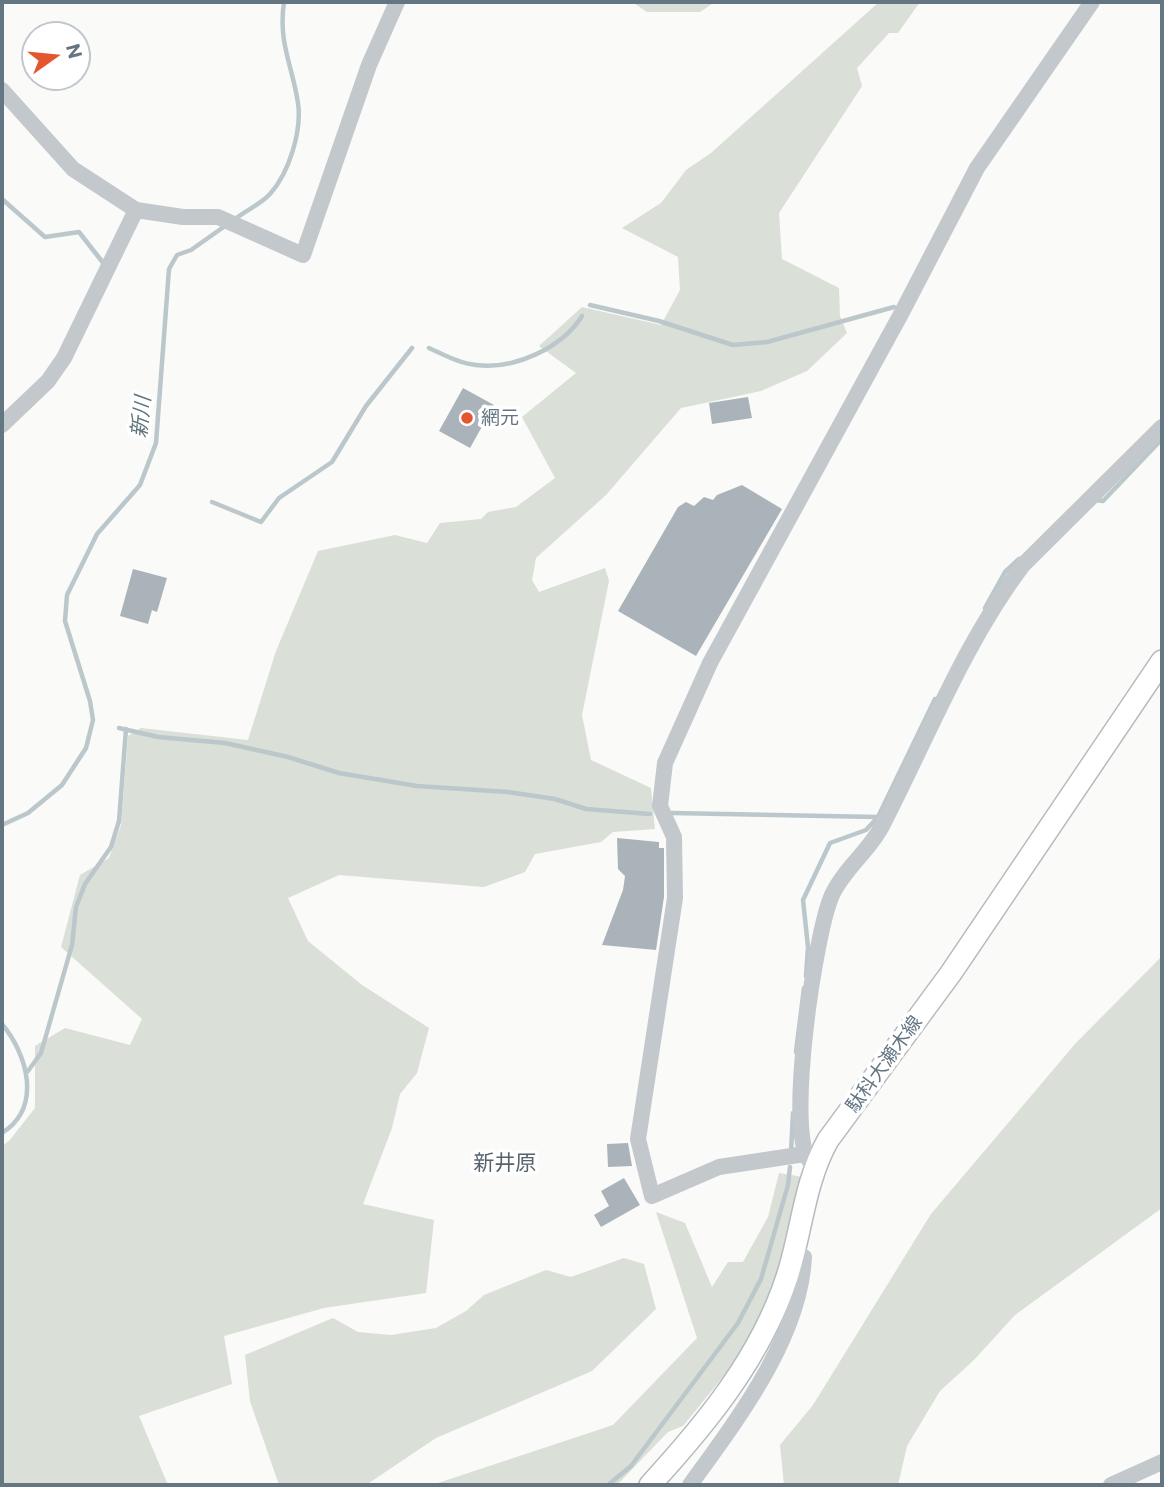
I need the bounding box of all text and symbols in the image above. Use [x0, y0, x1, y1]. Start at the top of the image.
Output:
north arrow [21, 21, 91, 91]
text: N [62, 41, 88, 61]
water label: 新川 [126, 395, 156, 439]
place label: 網元 [481, 407, 519, 429]
marker: 網元 [459, 410, 475, 426]
street label: 駄科大瀬木線 [841, 1011, 927, 1117]
district label: 新井原 [474, 1150, 536, 1176]

